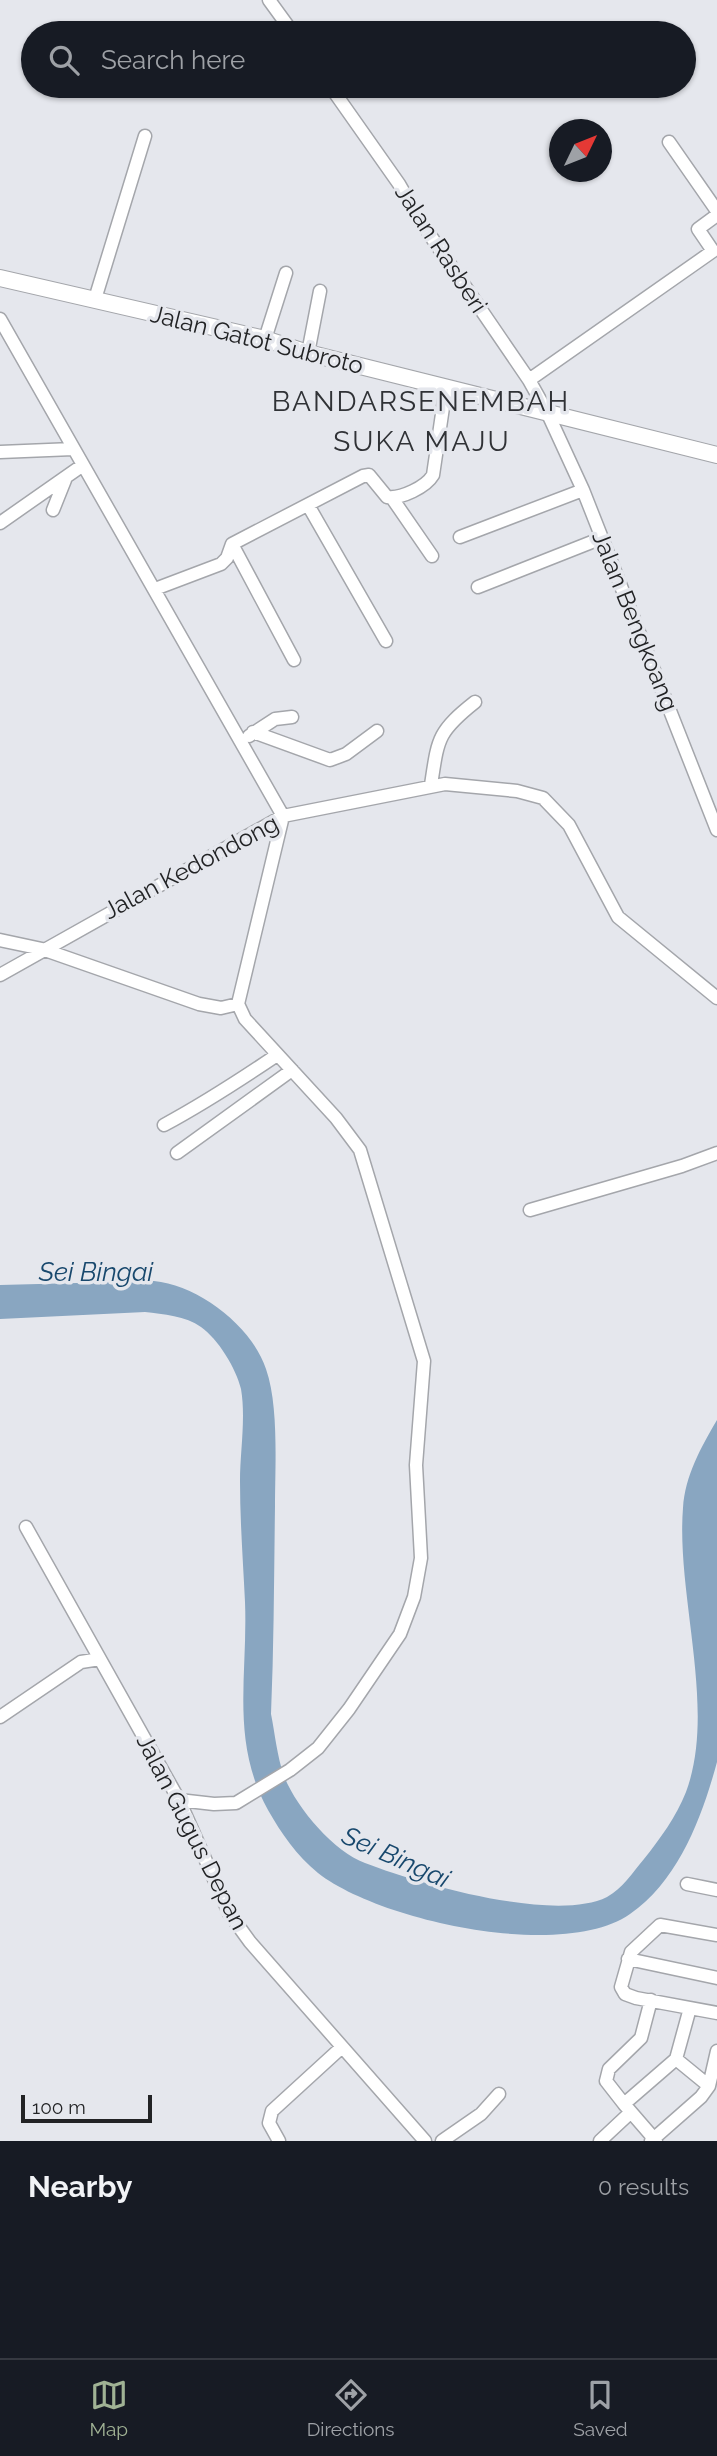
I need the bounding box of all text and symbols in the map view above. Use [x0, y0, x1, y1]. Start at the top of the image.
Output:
search box [21, 21, 696, 98]
icon: search [45, 41, 83, 79]
text: Search here [101, 45, 245, 75]
north arrow [549, 119, 612, 182]
street label: Jalan Rasberi [389, 179, 494, 318]
street label: Jalan Gatot Subroto [148, 299, 367, 380]
district label: BANDARSENEMBAH [272, 385, 570, 418]
district label: SUKA MAJU [333, 425, 511, 458]
street label: Jalan Bengkoang [586, 527, 685, 715]
street label: Jalan Kedondong [98, 808, 283, 925]
water label: Sei Bingai [38, 1257, 155, 1287]
street label: Jalan Gugus Depan [131, 1729, 254, 1934]
water label: Sei Bingai [337, 1820, 456, 1895]
scale bar [21, 2092, 152, 2124]
text: 100 m [32, 2096, 86, 2118]
text: Nearby [28, 2169, 132, 2204]
text: 0 results [598, 2173, 689, 2200]
tab: Map [89, 2376, 128, 2440]
tab: Directions [307, 2376, 395, 2440]
tab: Saved [573, 2376, 628, 2440]

